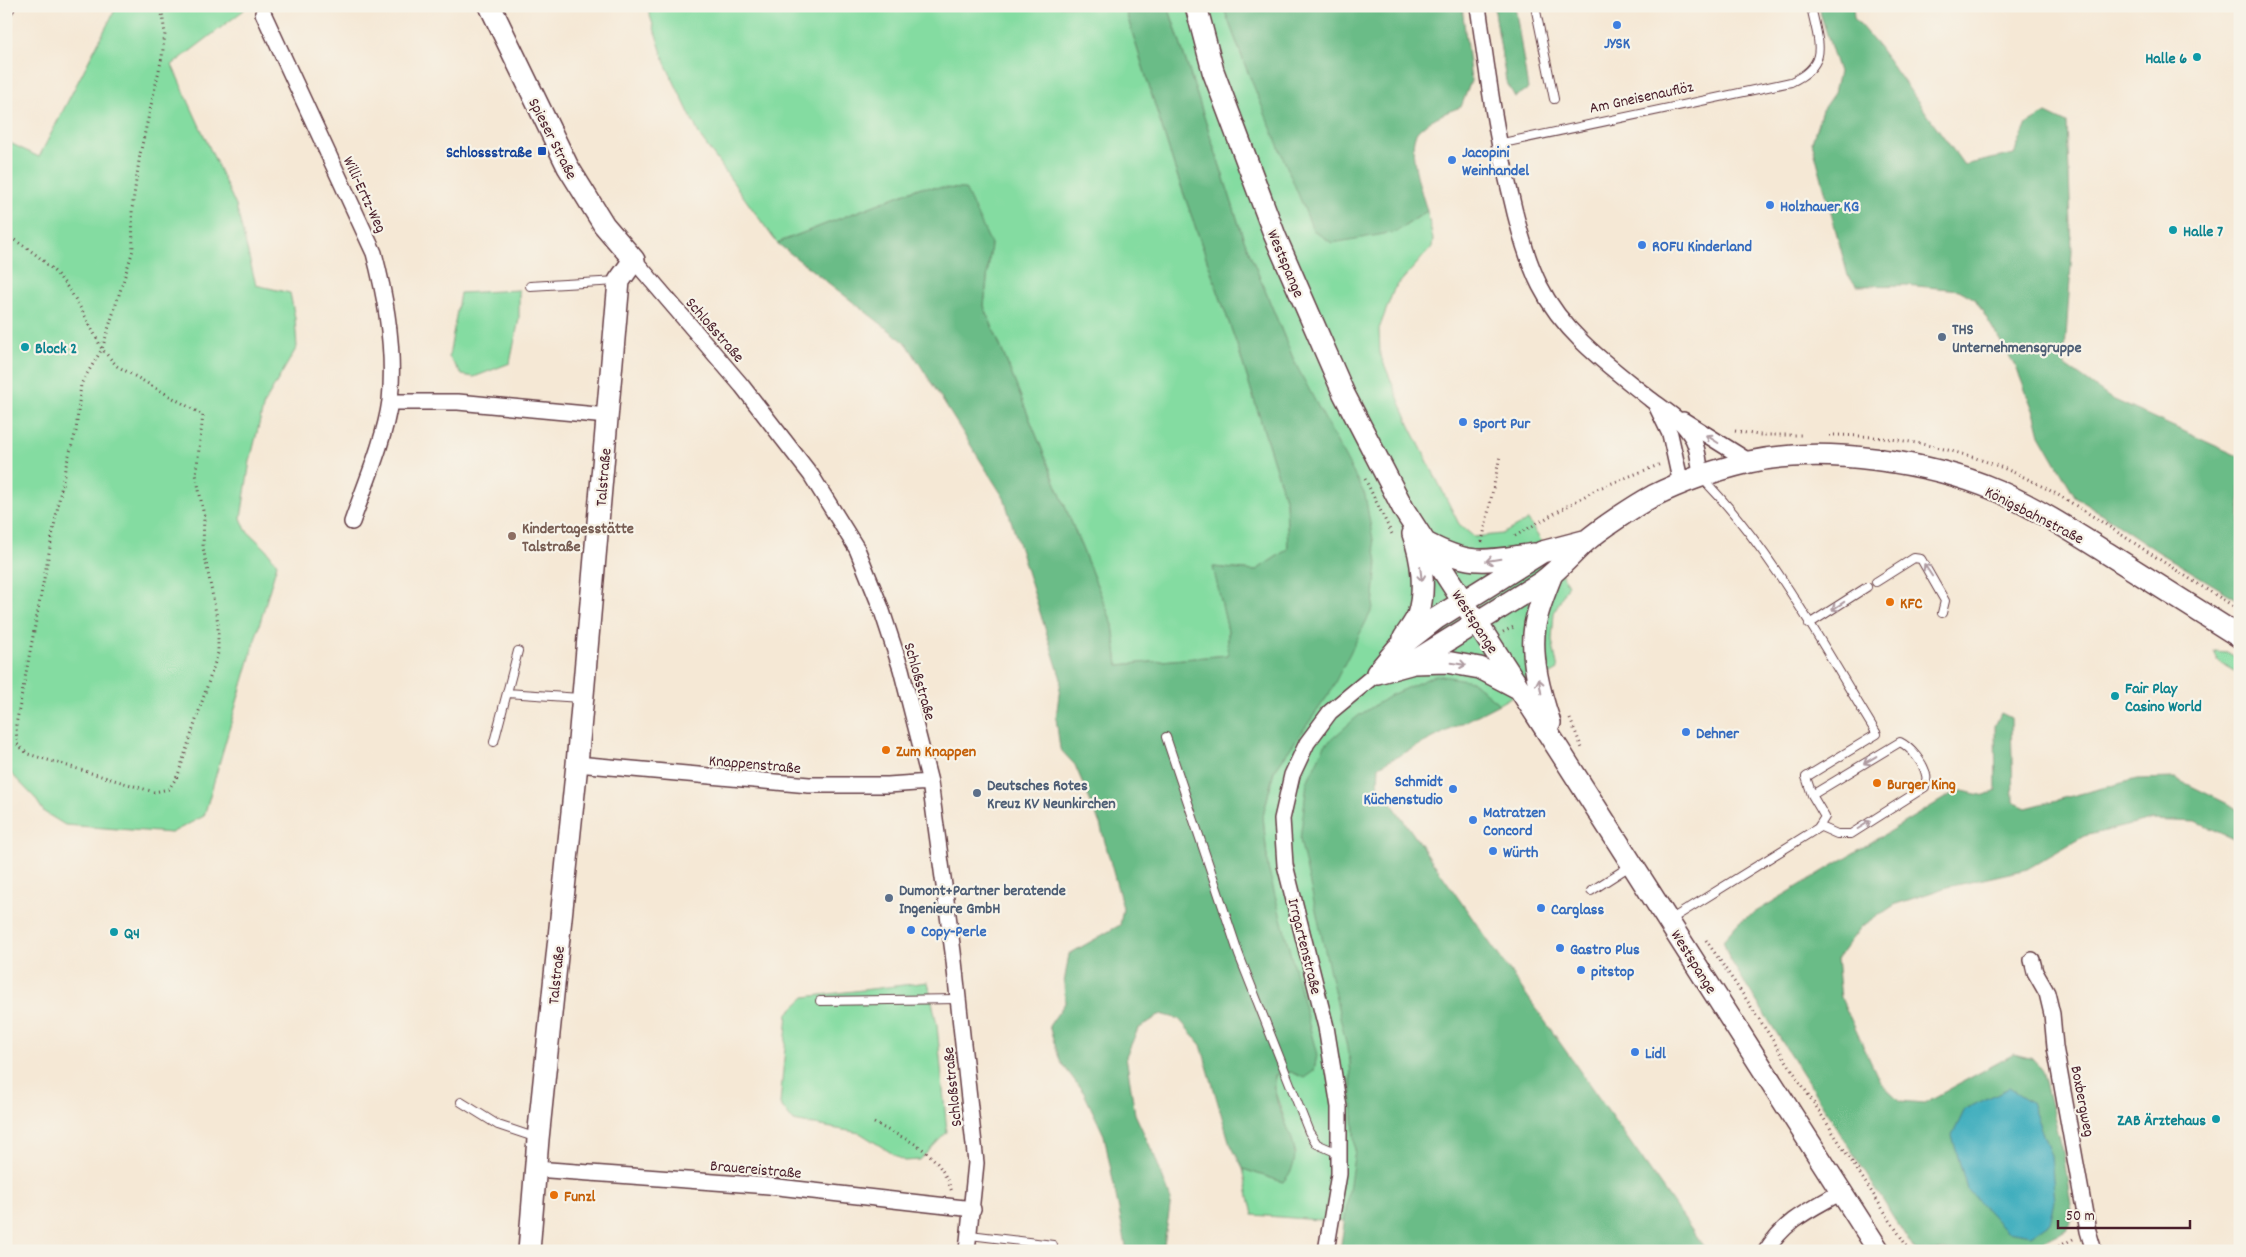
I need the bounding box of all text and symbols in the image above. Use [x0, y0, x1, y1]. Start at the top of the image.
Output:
marker: JYSK [1611, 19, 1623, 31]
place label: JYSK [1604, 33, 1631, 56]
place label: Halle 6 [2145, 48, 2187, 71]
marker: Halle 6 [2191, 51, 2203, 63]
street label: Am Gneisenauflöz [1587, 76, 1696, 121]
street label: Spieser Straße [521, 94, 582, 184]
place label: Schlossstraße [446, 142, 532, 165]
place label: Jacopini Weinhandel [1462, 142, 1529, 183]
marker: Schlossstraße [536, 145, 548, 157]
street label: Willi-Ertz-Weg [336, 153, 391, 237]
marker: Jacopini Weinhandel [1446, 154, 1458, 166]
place label: Holzhauer KG [1780, 196, 1859, 219]
marker: Holzhauer KG [1764, 199, 1776, 211]
place label: Halle 7 [2183, 221, 2223, 244]
marker: Halle 7 [2167, 224, 2179, 236]
street label: Westspange [1260, 226, 1309, 302]
place label: ROFU Kinderland [1652, 236, 1752, 259]
marker: ROFU Kinderland [1636, 239, 1648, 251]
street label: Schloßstraße [679, 293, 749, 368]
place label: THS Unternehmensgruppe [1952, 319, 2082, 360]
marker: THS Unternehmensgruppe [1936, 331, 1948, 343]
place label: Block 2 [35, 338, 77, 361]
marker: Block 2 [19, 341, 31, 353]
place label: Sport Pur [1473, 413, 1531, 436]
marker: Sport Pur [1457, 416, 1469, 428]
one-way arrow [1705, 433, 1719, 443]
street label: Talstraße [590, 447, 618, 507]
street label: Königsbahnstraße [1980, 481, 2087, 551]
place label: Kindertagesstätte Talstraße [522, 518, 634, 559]
marker: Kindertagesstätte Talstraße [506, 530, 518, 542]
one-way arrow [1486, 556, 1502, 566]
one-way arrow [1922, 563, 1932, 577]
one-way arrow [1416, 565, 1426, 581]
street label: Westspange [1445, 586, 1503, 659]
place label: KFC [1900, 593, 1923, 616]
marker: KFC [1884, 596, 1896, 608]
one-way arrow [1831, 601, 1845, 611]
street label: Schloßstraße [897, 640, 941, 723]
one-way arrow [1451, 659, 1467, 669]
place label: Fair Play Casino World [2125, 678, 2202, 719]
one-way arrow [1534, 679, 1544, 695]
marker: Fair Play Casino World [2109, 690, 2121, 702]
place label: Dehner [1696, 723, 1740, 746]
marker: Dehner [1680, 726, 1692, 738]
place label: Zum Knappen [896, 741, 976, 764]
marker: Zum Knappen [880, 744, 892, 756]
street label: Knappenstraße [708, 750, 802, 781]
one-way arrow [1863, 756, 1877, 766]
place label: Schmidt Küchenstudio [1363, 771, 1443, 812]
place label: Burger King [1887, 774, 1956, 797]
place label: Deutsches Rotes Kreuz KV Neunkirchen [987, 775, 1116, 816]
marker: Burger King [1871, 777, 1883, 789]
marker: Schmidt Küchenstudio [1447, 783, 1459, 795]
marker: Deutsches Rotes Kreuz KV Neunkirchen [971, 787, 983, 799]
place label: Matratzen Concord [1483, 802, 1546, 843]
marker: Matratzen Concord [1467, 814, 1479, 826]
one-way arrow [1856, 820, 1870, 830]
place label: Würth [1503, 842, 1538, 865]
marker: Würth [1487, 845, 1499, 857]
place label: Dumont+Partner beratende Ingenieure GmbH [899, 880, 1066, 921]
marker: Dumont+Partner beratende Ingenieure GmbH [883, 892, 895, 904]
street label: Irrgartenstraße [1281, 896, 1327, 997]
place label: Carglass [1551, 899, 1604, 922]
marker: Carglass [1535, 902, 1547, 914]
place label: Copy-Perle [921, 921, 986, 944]
place label: Q4 [124, 923, 140, 946]
marker: Copy-Perle [905, 924, 917, 936]
marker: Q4 [108, 926, 120, 938]
street label: Westspange [1664, 926, 1722, 999]
place label: Gastro Plus [1570, 939, 1640, 962]
marker: Gastro Plus [1554, 942, 1566, 954]
street label: Talstraße [543, 945, 572, 1006]
place label: pitstop [1591, 961, 1634, 984]
marker: pitstop [1575, 964, 1587, 976]
place label: Lidl [1645, 1043, 1666, 1066]
street label: Schloßstraße [938, 1046, 969, 1128]
marker: Lidl [1629, 1046, 1641, 1058]
street label: Boxbergweg [2063, 1064, 2100, 1139]
place label: ZAB Ärztehaus [2117, 1110, 2206, 1133]
marker: ZAB Ärztehaus [2210, 1113, 2222, 1125]
street label: Brauereistraße [709, 1155, 802, 1186]
place label: Funzl [564, 1186, 596, 1209]
marker: Funzl [548, 1189, 560, 1201]
scale bar [2058, 1197, 2191, 1229]
text: 50 m [2066, 1206, 2095, 1228]

